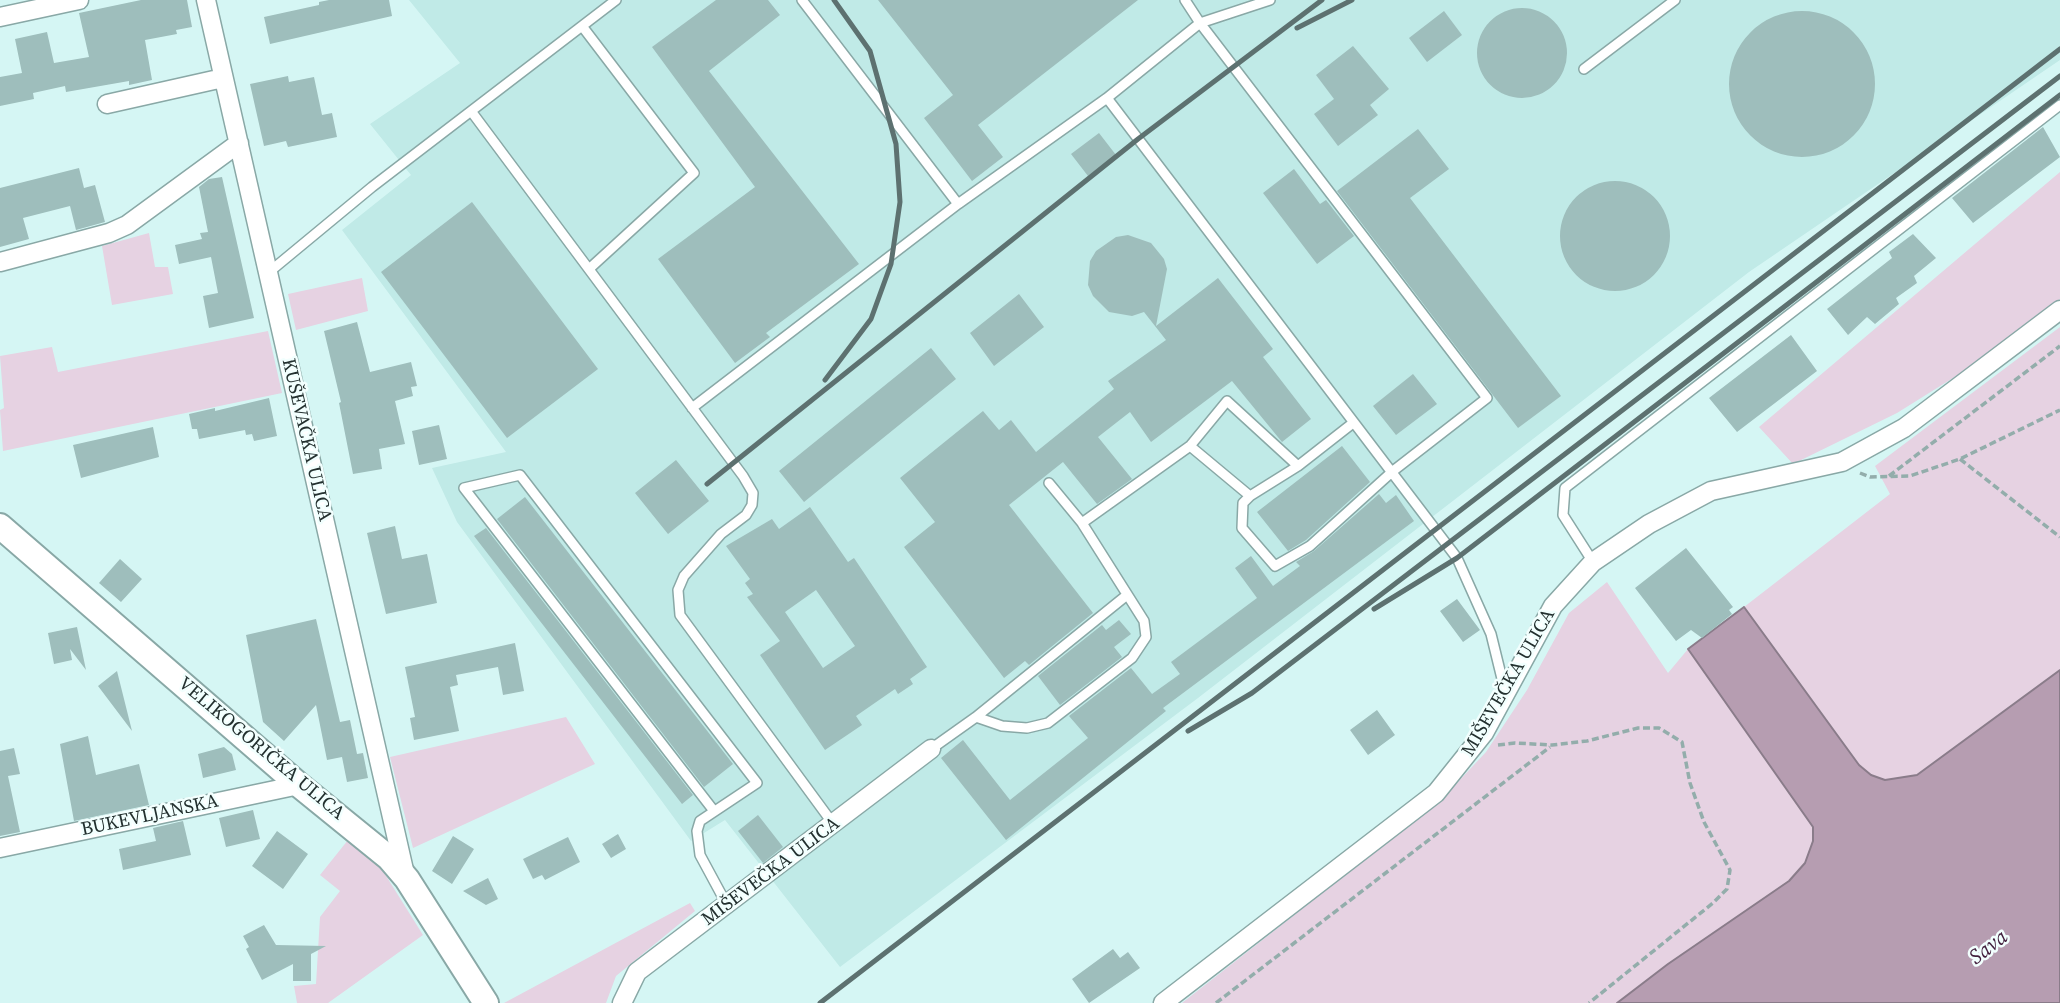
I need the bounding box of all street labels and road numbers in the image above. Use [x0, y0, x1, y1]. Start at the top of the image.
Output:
street label: KUŠEVAČKA ULICA [276, 356, 336, 524]
street label: MIŠEVEČKA ULICA [1457, 605, 1561, 761]
street label: VELIKOGORIČKA ULICA [173, 673, 349, 825]
street label: BUKEVLJANSKA [79, 790, 221, 842]
street label: MIŠEVEČKA ULICA [698, 813, 844, 931]

